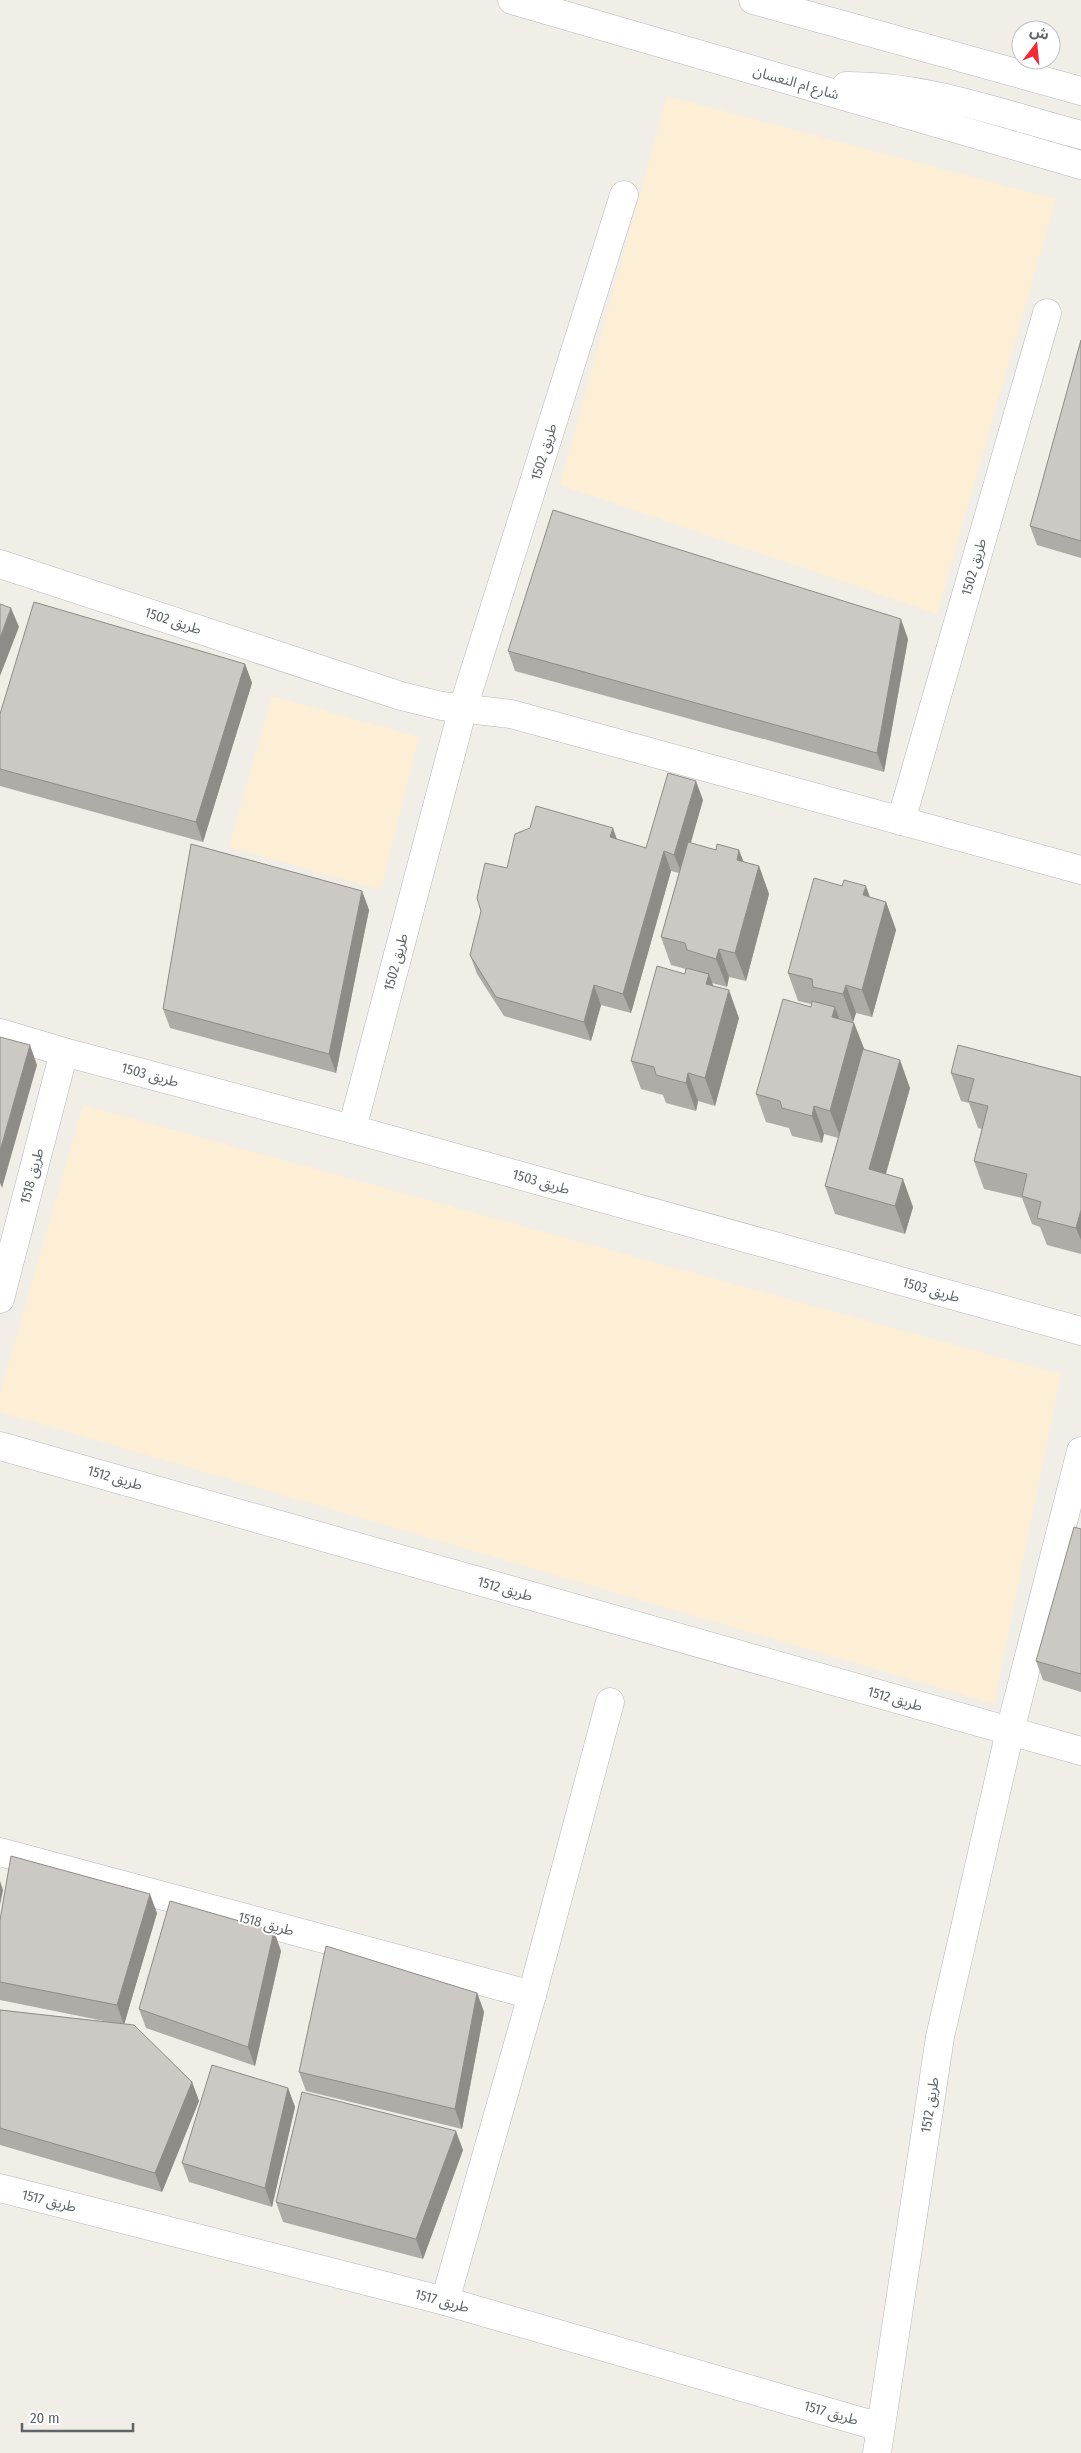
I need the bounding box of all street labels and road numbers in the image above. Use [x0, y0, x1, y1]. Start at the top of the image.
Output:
street label: شارع ام النعسان [751, 63, 841, 105]
street label: طريق 1502 [527, 421, 562, 483]
street label: طريق 1502 [958, 536, 991, 598]
street label: طريق 1502 [142, 604, 203, 639]
street label: طريق 1502 [380, 932, 413, 993]
street label: طريق 1503 [119, 1059, 181, 1092]
street label: طريق 1518 [16, 1146, 49, 1206]
street label: طريق 1503 [510, 1166, 572, 1199]
street label: طريق 1503 [900, 1274, 962, 1307]
street label: طريق 1512 [85, 1462, 144, 1495]
street label: طريق 1512 [475, 1573, 534, 1606]
street label: طريق 1512 [865, 1683, 924, 1716]
street label: طريق 1518 [236, 1908, 296, 1941]
street label: طريق 1512 [917, 2076, 944, 2134]
street label: طريق 1517 [20, 2186, 78, 2217]
street label: طريق 1517 [413, 2286, 471, 2317]
street label: طريق 1517 [802, 2397, 860, 2430]

